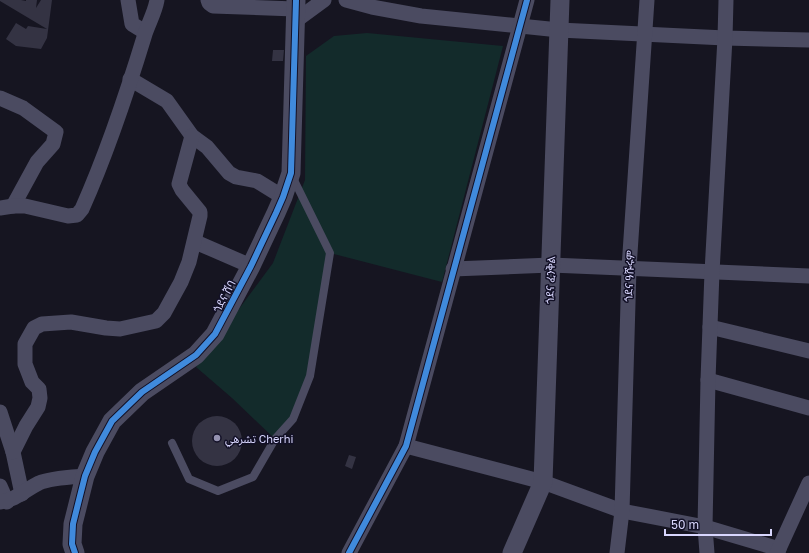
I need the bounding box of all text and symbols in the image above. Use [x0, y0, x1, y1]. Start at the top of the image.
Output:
street label: ጎደና ዓሹሩም [621, 250, 637, 302]
street label: ጎደና ፈንቅል [543, 255, 557, 304]
street label: ጎደና ሸባ [210, 278, 238, 314]
place label: تشرهي Cherhi [225, 432, 293, 448]
marker: تشرهي Cherhi [212, 433, 222, 443]
scale bar [665, 511, 771, 537]
text: 50 m [671, 517, 699, 532]

